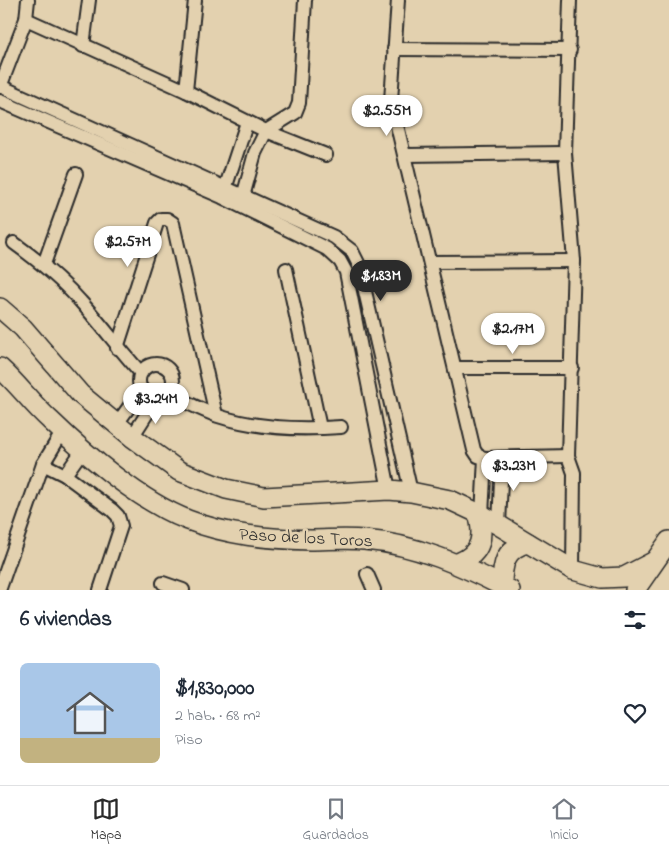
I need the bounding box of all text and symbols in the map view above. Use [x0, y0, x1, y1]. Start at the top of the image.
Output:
pin: $2.55M [346, 94, 428, 137]
text: $2.55M [363, 99, 411, 123]
pin: $2.57M [87, 226, 169, 268]
text: $2.57M [105, 230, 151, 254]
pin: $1.83M [340, 260, 422, 302]
text: $1.83M [361, 264, 401, 288]
pin: $2.17M [472, 312, 554, 355]
text: $2.17M [492, 317, 534, 341]
pin: $3.24M [115, 382, 197, 425]
text: $3.24M [134, 387, 178, 411]
pin: $3.23M [473, 450, 555, 492]
text: $3.23M [492, 454, 536, 478]
street label: Paso de los Toros [238, 523, 373, 555]
text: 6 viviendas [20, 605, 112, 635]
icon: filters [621, 606, 649, 634]
text: $1,830,000 [175, 674, 254, 704]
icon: home [60, 683, 120, 743]
icon: heart [621, 699, 649, 727]
text: 2 hab. · 68 m² [175, 704, 261, 728]
text: Piso [175, 728, 203, 752]
tab: Mapa [90, 795, 122, 846]
tab: Guardados [303, 795, 369, 846]
tab: Inicio [550, 795, 579, 846]

